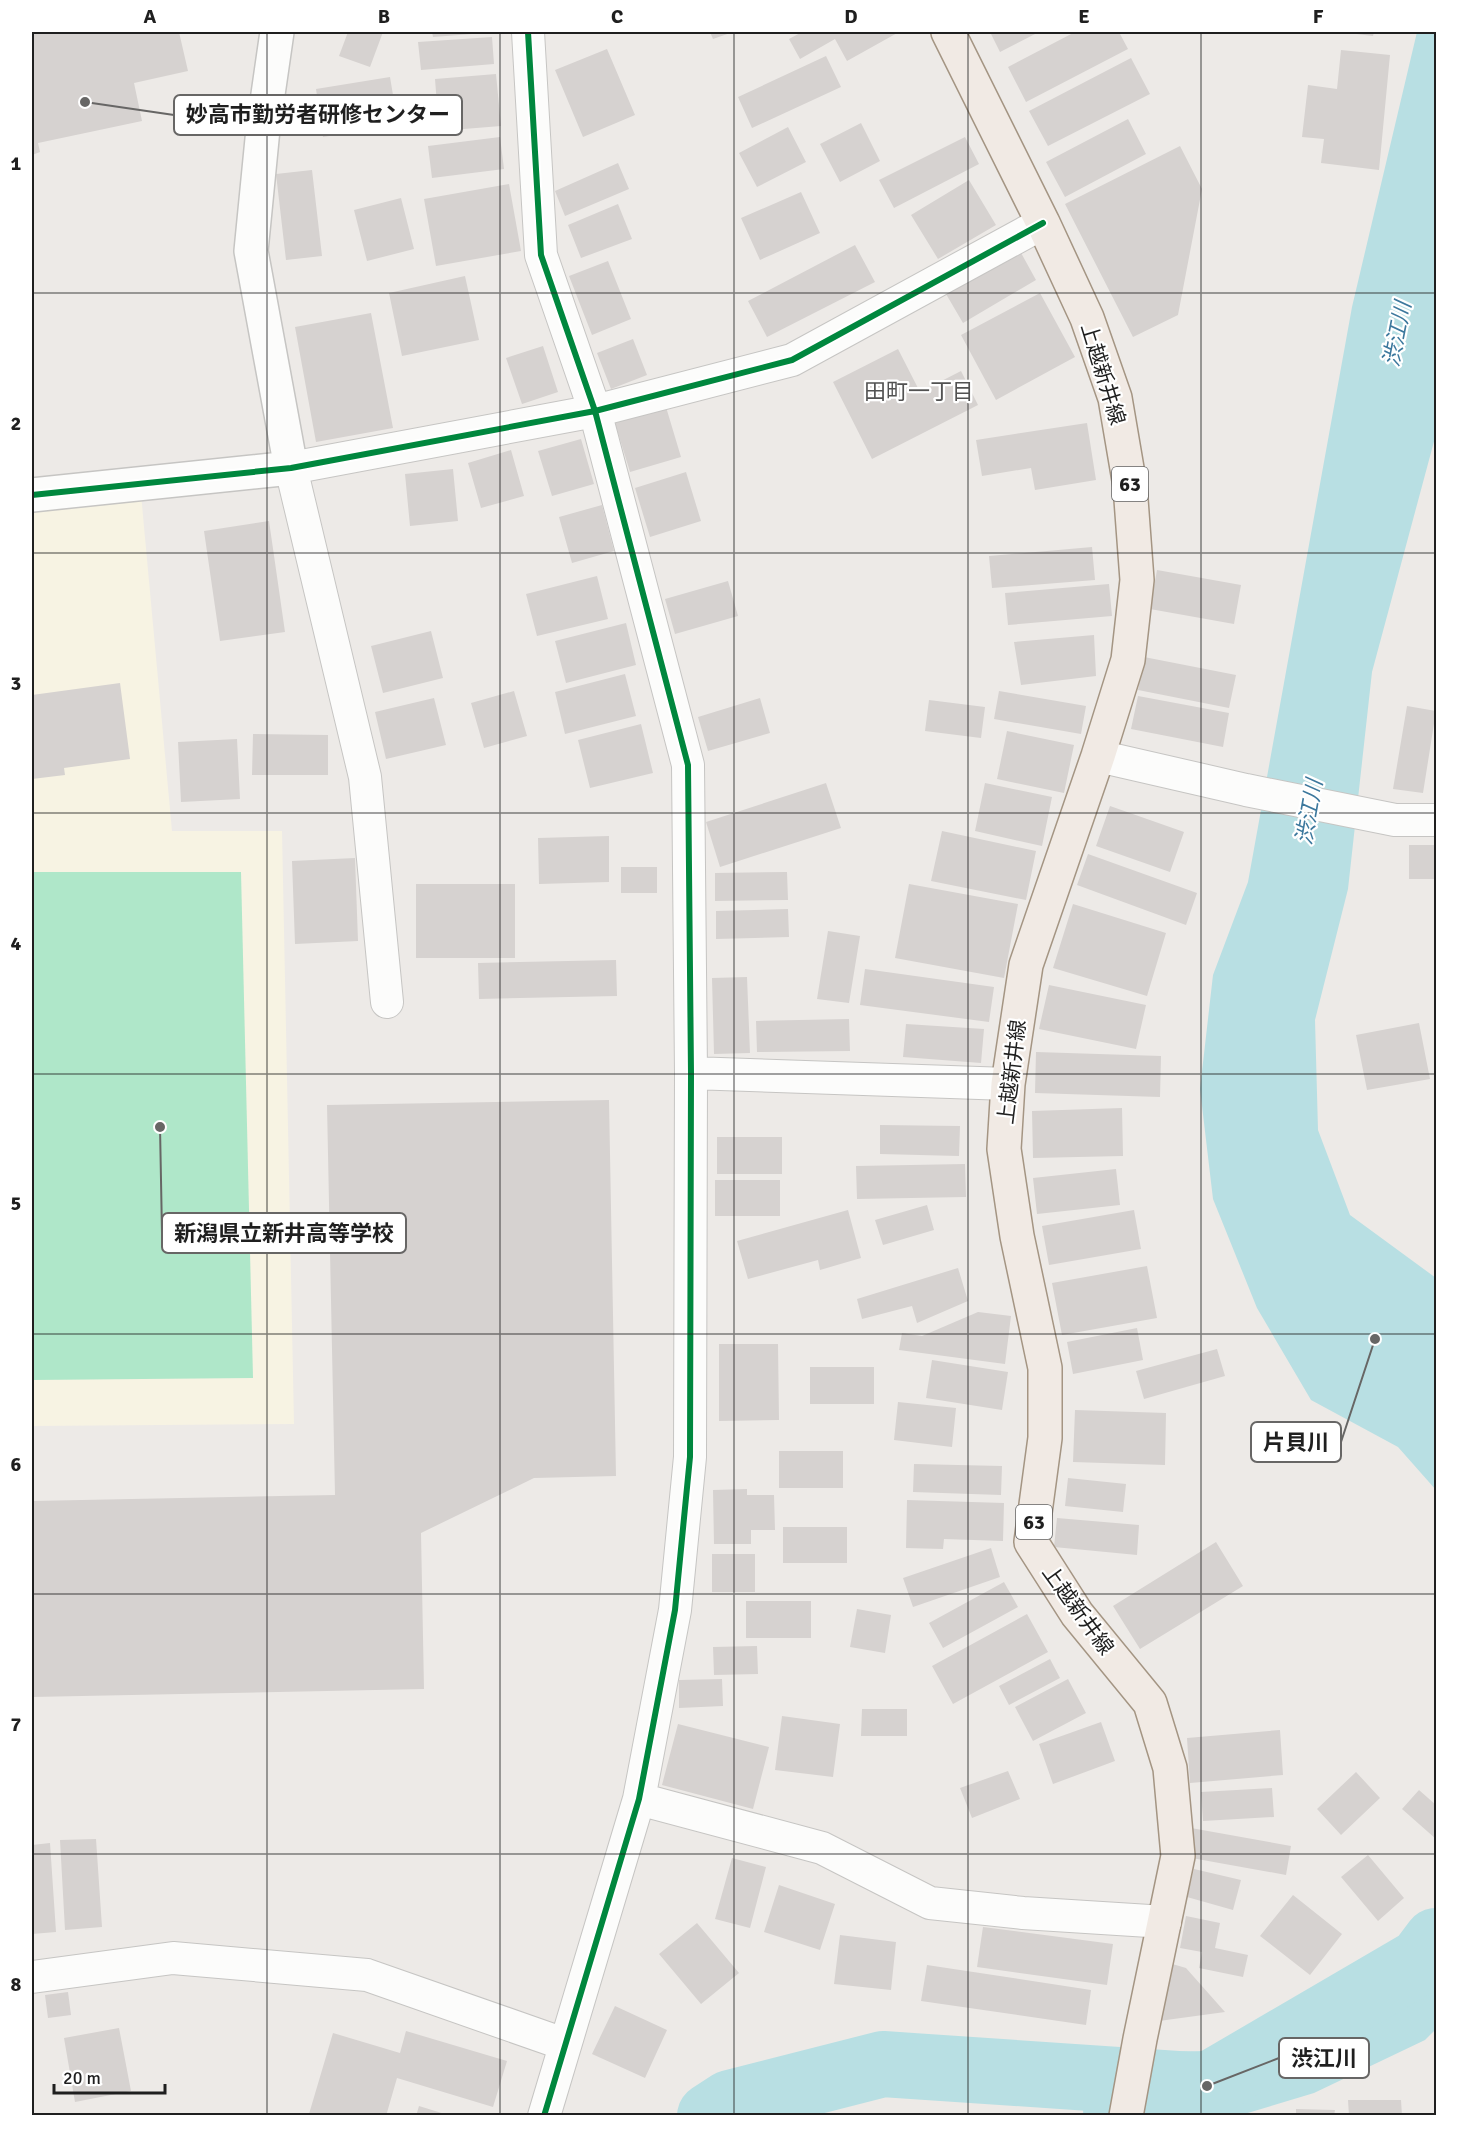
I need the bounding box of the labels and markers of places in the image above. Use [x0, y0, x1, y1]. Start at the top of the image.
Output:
callout: 妙高市勤労者研修センター [174, 95, 462, 135]
callout: 新潟県立新井高等学校 [162, 1213, 406, 1253]
callout: 片貝川 [1251, 1422, 1341, 1462]
callout: 渋江川 [1279, 2038, 1369, 2078]

